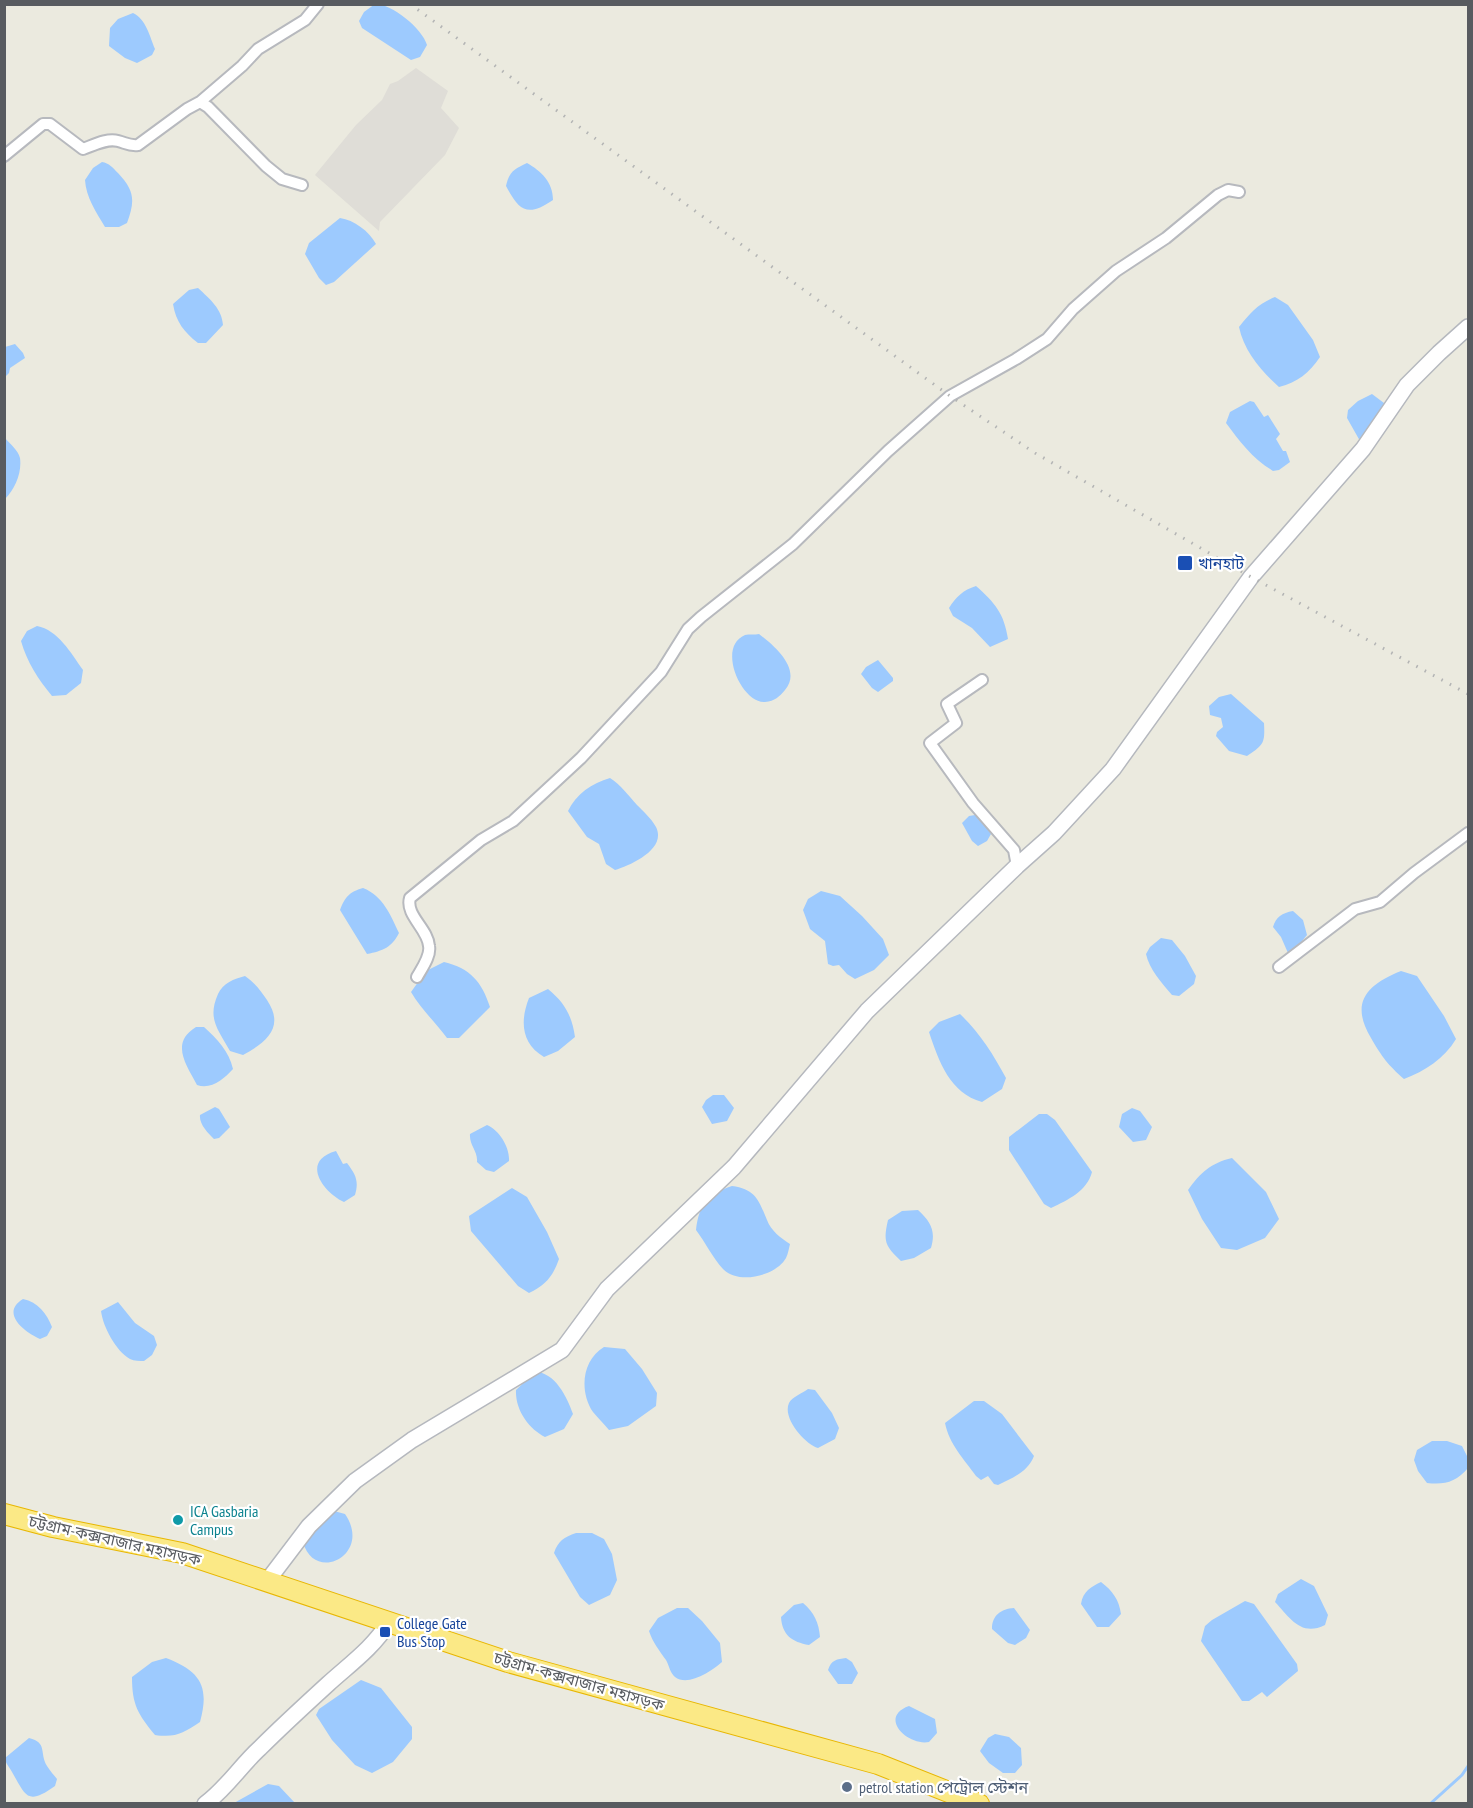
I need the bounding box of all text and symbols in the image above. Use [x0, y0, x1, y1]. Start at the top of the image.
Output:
place label: খানহাট [1198, 553, 1244, 573]
marker: খানহাট [1176, 554, 1194, 572]
place label: ICA Gasbaria Campus [190, 1501, 258, 1539]
street label: চট্টগ্রাম-কক্সবাজার মহাসড়ক [26, 1510, 204, 1570]
marker: ICA Gasbaria Campus [171, 1513, 185, 1527]
place label: College Gate Bus Stop [397, 1613, 467, 1651]
marker: College Gate Bus Stop [378, 1625, 392, 1639]
street label: চট্টগ্রাম-কক্সবাজার মহাসড়ক [491, 1647, 668, 1715]
place label: petrol station পেট্রোল স্টেশন [859, 1777, 1028, 1797]
marker: petrol station পেট্রোল স্টেশন [840, 1780, 854, 1794]

